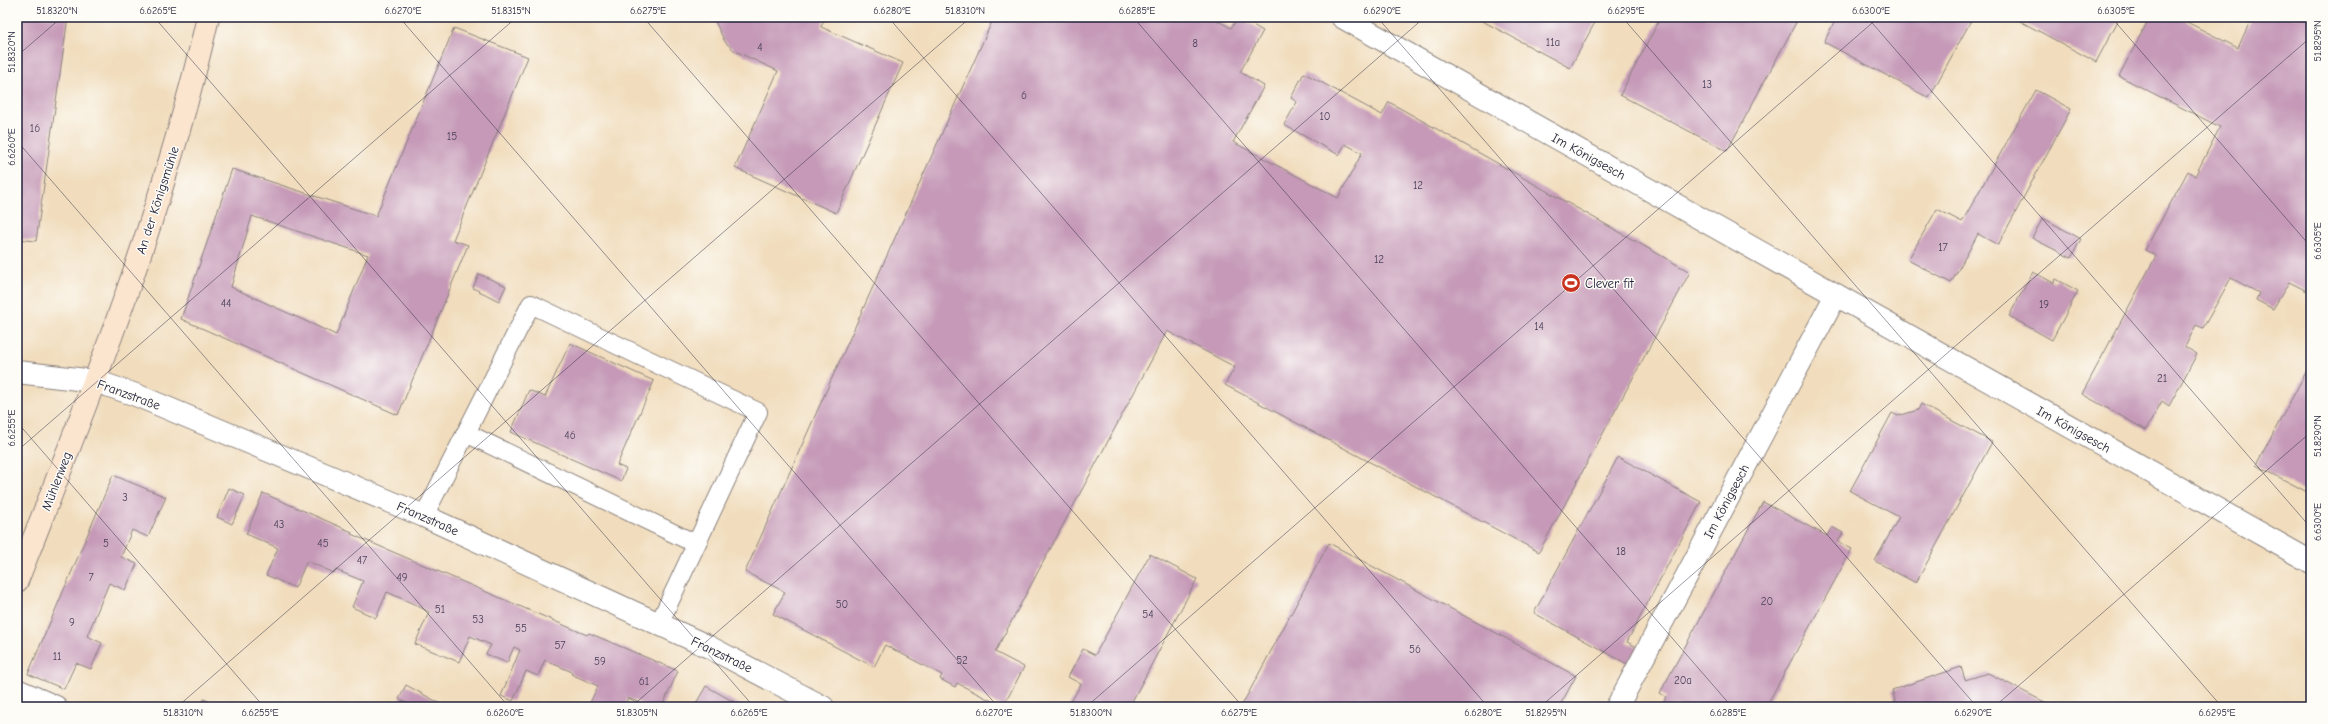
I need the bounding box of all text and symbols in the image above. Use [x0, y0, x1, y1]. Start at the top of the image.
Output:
text: 51.8320°N [36, 5, 78, 17]
text: 6.6265°E [140, 5, 176, 17]
text: 6.6270°E [385, 5, 421, 17]
text: 51.8315°N [491, 5, 531, 17]
text: 6.6275°E [630, 5, 666, 17]
text: 6.6280°E [873, 5, 911, 17]
text: 51.8310°N [945, 5, 985, 17]
text: 6.6285°E [1119, 5, 1155, 17]
text: 6.6290°E [1363, 5, 1401, 17]
text: 6.6295°E [1608, 5, 1644, 17]
text: 6.6300°E [1852, 5, 1890, 17]
text: 6.6305°E [2097, 5, 2135, 17]
text: 51.8295°N [2312, 20, 2324, 62]
text: 51.8320°N [6, 31, 18, 73]
house number: 11a [1546, 36, 1560, 49]
house number: 8 [1192, 37, 1198, 50]
house number: 4 [757, 41, 763, 54]
house number: 13 [1702, 78, 1712, 91]
house number: 6 [1021, 89, 1027, 102]
house number: 10 [1319, 110, 1331, 123]
house number: 16 [30, 122, 40, 135]
text: 6.6260°E [6, 128, 18, 166]
house number: 15 [447, 130, 457, 143]
street label: Im Königsesch [1549, 130, 1628, 183]
street label: An der Königsmühle [133, 144, 182, 256]
house number: 12 [1413, 179, 1423, 192]
text: 6.6305°E [2312, 222, 2324, 260]
house number: 17 [1938, 241, 1948, 254]
house number: 12 [1374, 253, 1384, 266]
sports icon: Clever fit [1560, 272, 1582, 294]
place label: Clever fit [1585, 276, 1635, 291]
house number: 44 [221, 297, 231, 310]
house number: 19 [2039, 298, 2049, 311]
house number: 14 [1534, 320, 1544, 333]
house number: 21 [2157, 372, 2167, 385]
street label: Franzstraße [95, 376, 163, 413]
street label: Im Königsesch [2034, 403, 2113, 456]
text: 6.6255°E [6, 410, 18, 446]
text: 51.8290°N [2312, 415, 2324, 457]
house number: 46 [564, 429, 576, 442]
street label: Mühlenweg [38, 450, 75, 513]
street label: Im Königsesch [1701, 462, 1752, 541]
house number: 3 [122, 491, 128, 504]
street label: Franzstraße [395, 498, 461, 539]
text: 6.6300°E [2312, 503, 2324, 541]
house number: 43 [274, 518, 284, 531]
house number: 5 [103, 537, 109, 550]
house number: 45 [317, 537, 329, 550]
house number: 18 [1616, 545, 1626, 558]
house number: 47 [357, 554, 367, 567]
house number: 7 [88, 571, 94, 584]
house number: 49 [396, 571, 408, 584]
house number: 20 [1761, 595, 1773, 608]
house number: 50 [836, 598, 848, 611]
house number: 51 [435, 603, 445, 616]
house number: 54 [1142, 608, 1154, 621]
house number: 53 [472, 613, 484, 626]
house number: 9 [69, 616, 75, 629]
house number: 55 [515, 622, 527, 635]
street label: Franzstraße [689, 633, 755, 676]
house number: 57 [554, 639, 566, 652]
house number: 56 [1409, 643, 1421, 656]
house number: 11 [53, 650, 61, 663]
house number: 52 [956, 654, 968, 667]
house number: 59 [594, 655, 606, 668]
house number: 20a [1674, 674, 1692, 687]
house number: 61 [639, 675, 649, 688]
text: 51.8310°N [163, 707, 203, 719]
text: 6.6255°E [242, 707, 278, 719]
text: 6.6260°E [486, 707, 524, 719]
text: 51.8305°N [616, 707, 658, 719]
text: 6.6265°E [731, 707, 767, 719]
text: 6.6270°E [976, 707, 1012, 719]
text: 51.8300°N [1070, 707, 1112, 719]
text: 6.6275°E [1221, 707, 1257, 719]
text: 6.6280°E [1464, 707, 1502, 719]
text: 51.8295°N [1525, 707, 1567, 719]
text: 6.6285°E [1710, 707, 1746, 719]
text: 6.6290°E [1954, 707, 1992, 719]
text: 6.6295°E [2199, 707, 2235, 719]

